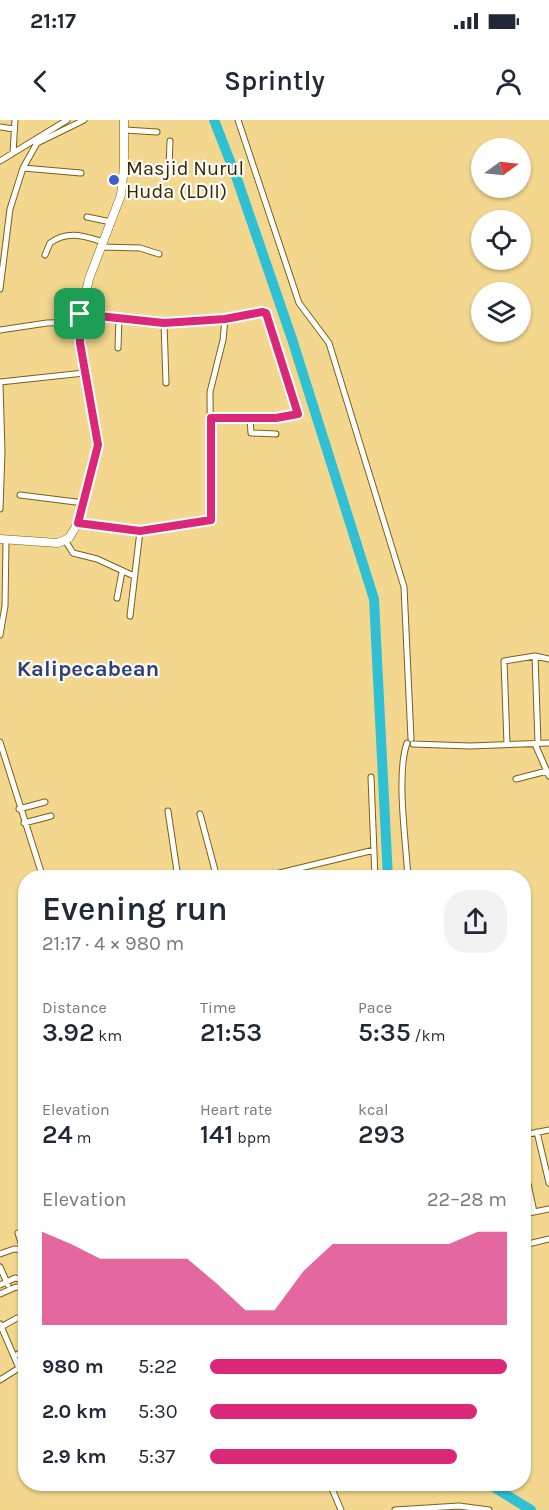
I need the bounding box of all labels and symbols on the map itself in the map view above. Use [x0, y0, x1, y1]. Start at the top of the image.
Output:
north arrow [471, 138, 531, 198]
place label: Masjid Nurul Huda (LDII) [126, 157, 244, 203]
marker: Masjid Nurul Huda (LDII) [107, 173, 121, 187]
pin [54, 288, 105, 339]
district label: Kalipecabean [17, 656, 159, 682]

